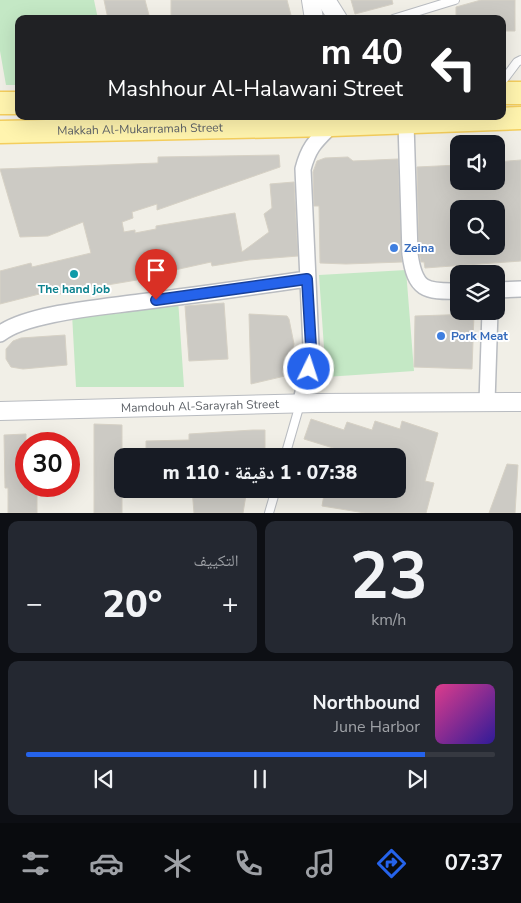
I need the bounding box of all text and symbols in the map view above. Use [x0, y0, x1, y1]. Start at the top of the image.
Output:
text: 40 m [321, 29, 403, 76]
icon: left [421, 35, 486, 100]
text: Mashhour Al-Halawani Street [107, 74, 403, 104]
street label: Makkah Al-Mukarramah Street [57, 119, 224, 139]
map controls [450, 135, 505, 320]
button: sound [450, 135, 505, 190]
button: search [450, 200, 505, 255]
place label: Zeina [404, 240, 434, 256]
marker: Zeina [388, 242, 400, 254]
pin [135, 249, 177, 300]
icon: arrive [142, 256, 170, 284]
button: layers [450, 265, 505, 320]
marker: The hand job [68, 268, 80, 280]
place label: The hand job [38, 281, 110, 297]
place label: Pork Meat [451, 328, 508, 344]
marker: Pork Meat [435, 330, 447, 342]
position arrow [282, 342, 334, 394]
street label: Mamdouh Al-Sarayrah Street [121, 396, 280, 416]
speed limit sign: 30 [15, 432, 80, 497]
text: 07:38 · 1 دقيقة · 110 m [163, 460, 357, 486]
text: 23 [350, 532, 428, 621]
text: التكييف [194, 550, 239, 572]
text: 20° [102, 579, 162, 630]
text: − [26, 585, 43, 623]
text: + [222, 585, 238, 623]
text: km/h [371, 609, 406, 631]
text: Northbound [313, 690, 420, 716]
text: June Harbor [334, 716, 420, 738]
icon: previous [90, 765, 118, 793]
icon: pause [246, 765, 274, 793]
icon: next [403, 765, 431, 793]
icon: filters [18, 846, 53, 881]
icon: car [89, 846, 124, 881]
icon: climate [160, 846, 195, 881]
icon: phone [231, 846, 266, 881]
icon: music [303, 846, 338, 881]
icon: directions [374, 846, 409, 881]
text: 07:37 [445, 848, 503, 878]

